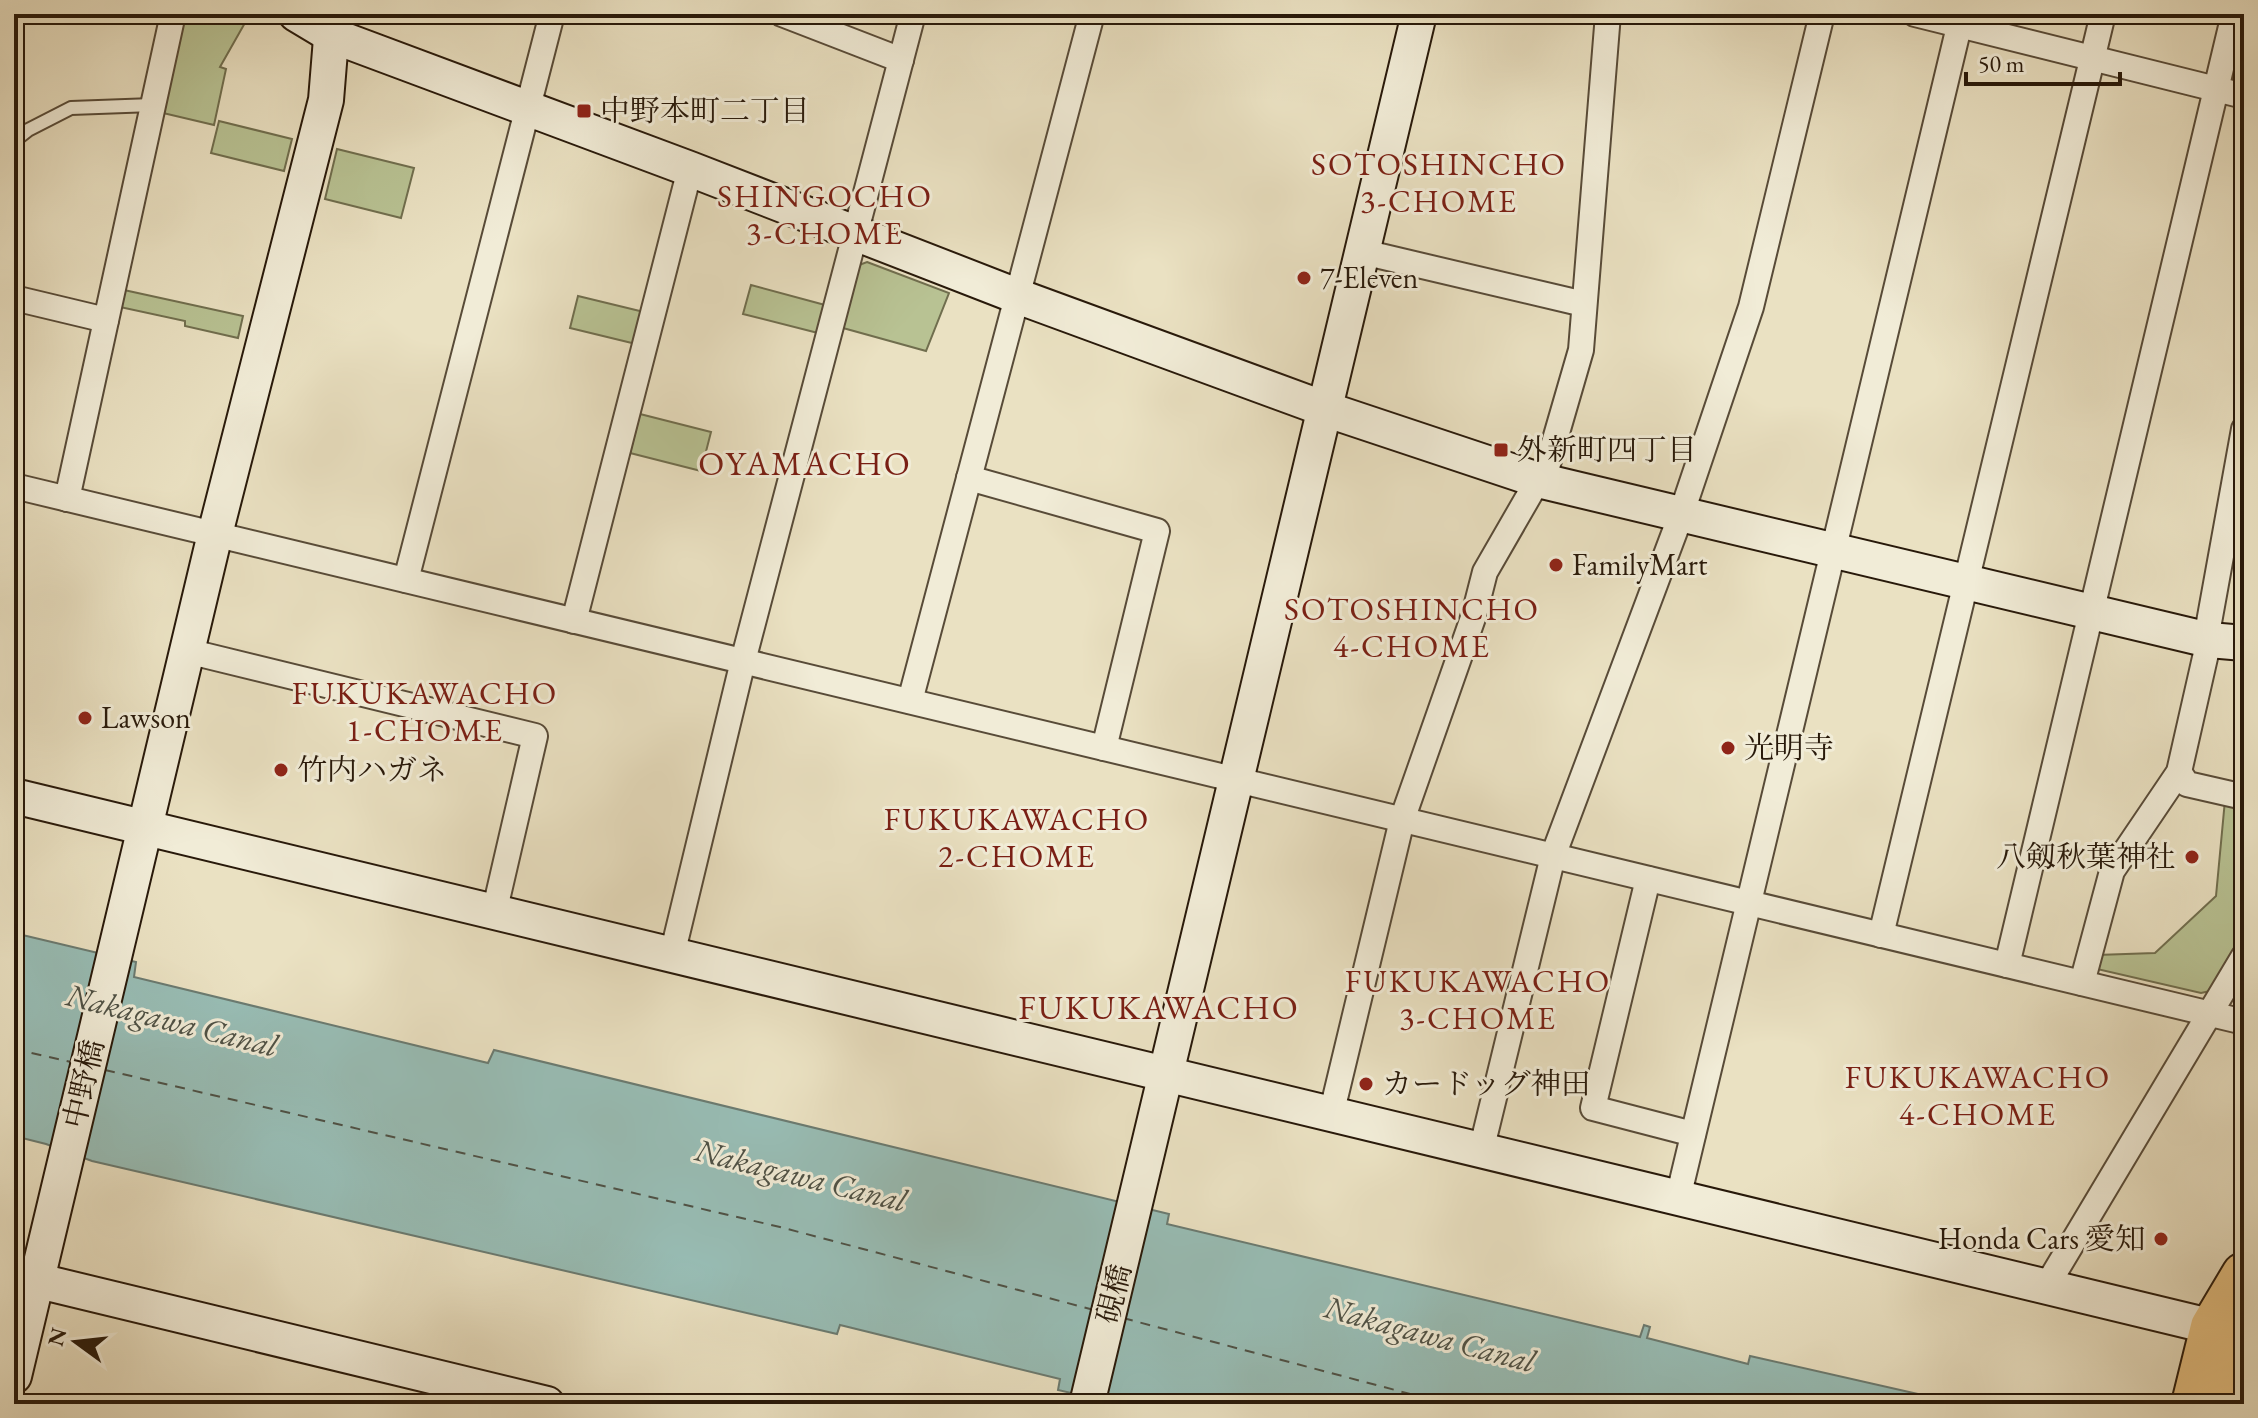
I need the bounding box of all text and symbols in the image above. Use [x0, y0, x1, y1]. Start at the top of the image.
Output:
scale bar [1966, 36, 2120, 86]
text: 50 m [1978, 48, 2025, 79]
place label: 中野本町二丁目 [600, 91, 810, 130]
marker: 中野本町二丁目 [575, 102, 593, 120]
district label: SOTOSHINCHO 3-CHOME [1311, 143, 1567, 222]
district label: SHINGOCHO 3-CHOME [717, 175, 933, 254]
place label: 7-Eleven [1320, 258, 1419, 297]
marker: 7-Eleven [1295, 269, 1313, 287]
place label: 外新町四丁目 [1517, 430, 1697, 469]
district label: OYAMACHO [698, 441, 912, 485]
marker: 外新町四丁目 [1492, 441, 1510, 459]
place label: FamilyMart [1572, 545, 1708, 584]
marker: FamilyMart [1547, 556, 1565, 574]
district label: SOTOSHINCHO 4-CHOME [1284, 588, 1540, 667]
district label: FUKUKAWACHO 1-CHOME [292, 672, 558, 751]
place label: Lawson [101, 698, 191, 737]
marker: Lawson [76, 709, 94, 727]
place label: 光明寺 [1744, 728, 1834, 767]
marker: 光明寺 [1719, 739, 1737, 757]
place label: 竹内ハガネ [297, 750, 447, 789]
marker: 竹内ハガネ [272, 761, 290, 779]
district label: FUKUKAWACHO 2-CHOME [884, 798, 1150, 877]
place label: 八剱秋葉神社 [1996, 837, 2176, 876]
marker: 八剱秋葉神社 [2183, 848, 2201, 866]
district label: FUKUKAWACHO 3-CHOME [1345, 960, 1611, 1039]
water label: Nakagawa Canal [61, 973, 283, 1067]
district label: FUKUKAWACHO [1018, 985, 1300, 1029]
street label: 中野橋 [54, 1036, 113, 1132]
district label: FUKUKAWACHO 4-CHOME [1845, 1056, 2111, 1135]
place label: カードッグ神田 [1382, 1064, 1591, 1103]
marker: カードッグ神田 [1357, 1075, 1375, 1093]
water label: Nakagawa Canal [690, 1128, 912, 1222]
place label: Honda Cars 愛知 [1938, 1219, 2145, 1258]
marker: Honda Cars 愛知 [2152, 1230, 2170, 1248]
street label: 硯橋 [1087, 1260, 1140, 1328]
water label: Nakagawa Canal [1319, 1285, 1541, 1383]
north arrow [36, 1302, 116, 1382]
text: N [41, 1324, 74, 1349]

